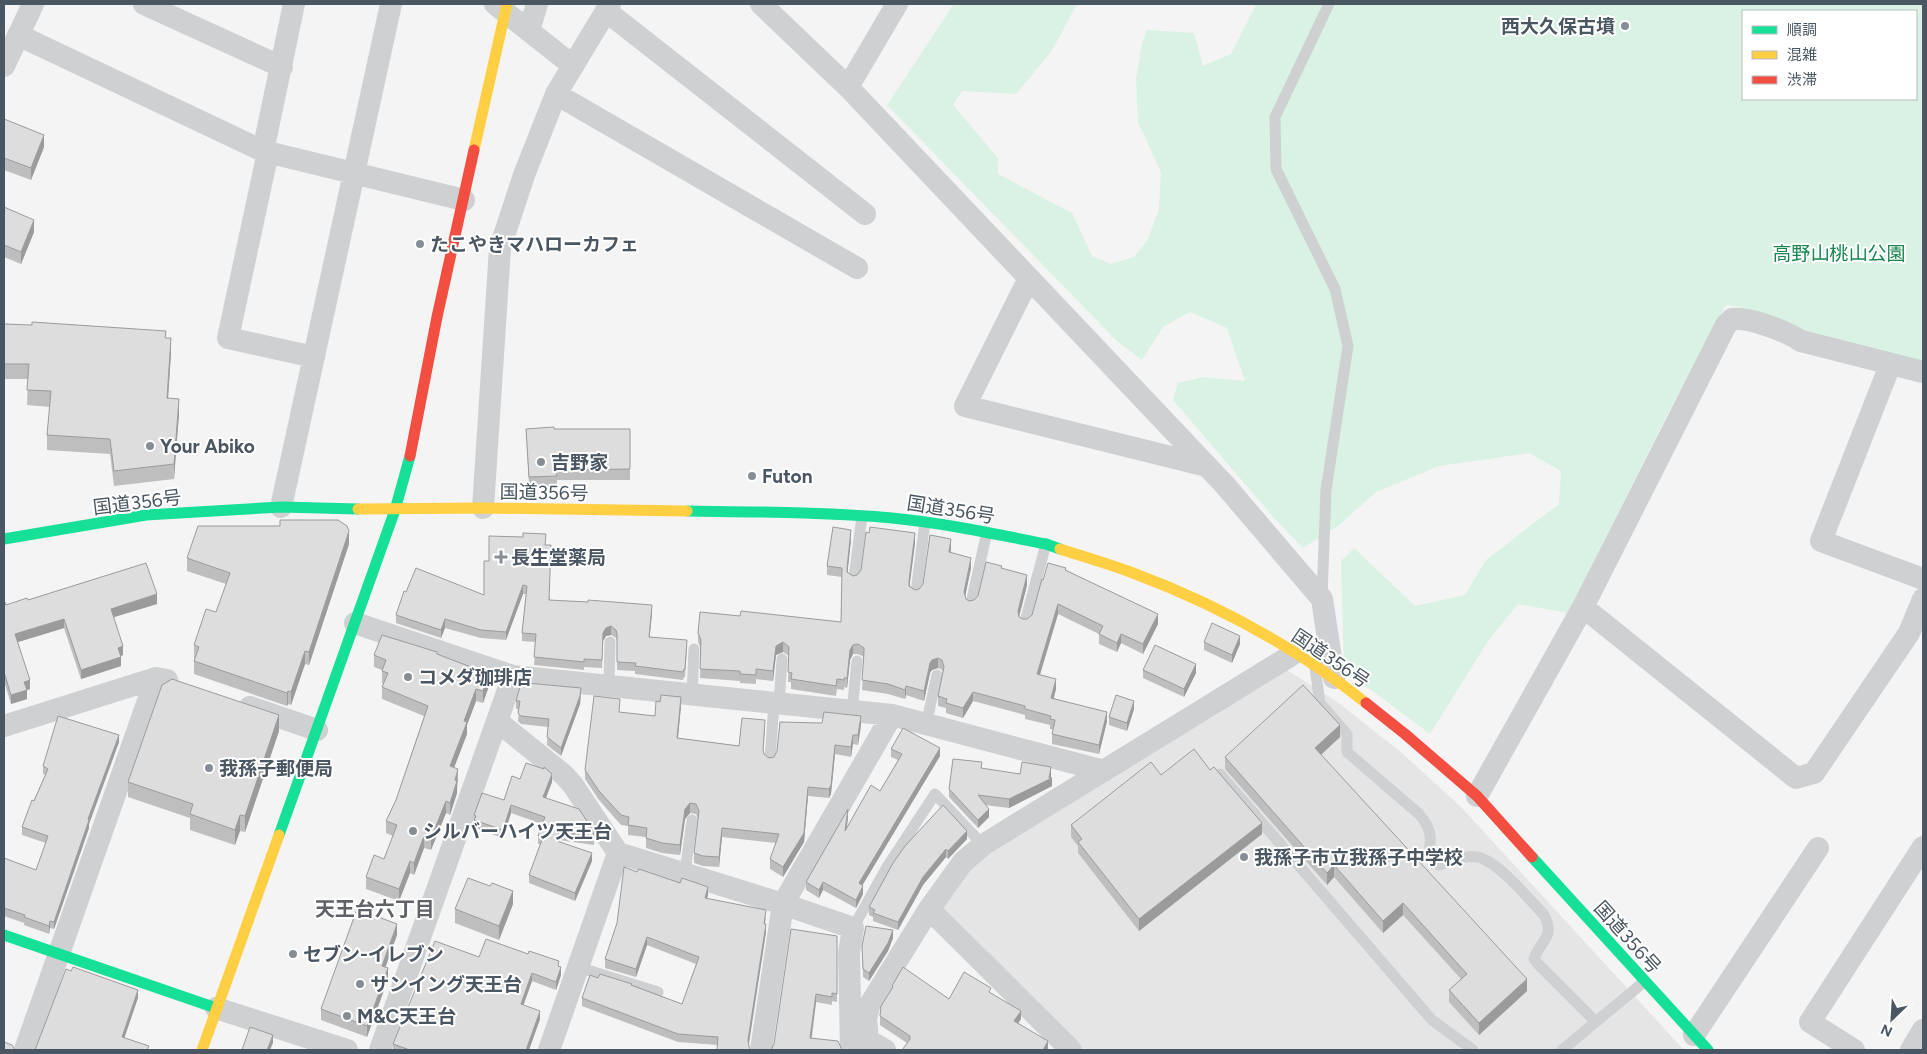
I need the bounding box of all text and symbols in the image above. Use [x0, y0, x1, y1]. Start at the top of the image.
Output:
legend [1742, 10, 1917, 100]
place label: 西大久保古墳 [1501, 15, 1615, 38]
marker: 西大久保古墳 [1619, 20, 1631, 32]
text: 順調 [1787, 21, 1817, 39]
text: 混雑 [1787, 46, 1817, 64]
text: 渋滞 [1787, 71, 1817, 89]
place label: たこやきマハローカフェ [430, 233, 639, 256]
marker: たこやきマハローカフェ [414, 238, 426, 250]
park label: 高野山桃山公園 [1772, 242, 1906, 265]
place label: Your Abiko [160, 435, 255, 458]
marker: Your Abiko [144, 440, 156, 452]
place label: 吉野家 [551, 451, 608, 474]
marker: 吉野家 [535, 456, 547, 468]
place label: Futon [762, 465, 812, 488]
marker: Futon [746, 470, 758, 482]
street label: 国道356号 [499, 480, 589, 505]
street label: 国道356号 [91, 486, 183, 519]
street label: 国道356号 [905, 491, 997, 528]
place label: 長生堂薬局 [511, 546, 606, 569]
marker: 長生堂薬局 [495, 551, 507, 563]
street label: 国道356号 [1287, 624, 1374, 693]
place label: コメダ珈琲店 [418, 666, 532, 689]
marker: コメダ珈琲店 [402, 671, 414, 683]
place label: 我孫子郵便局 [219, 757, 333, 780]
marker: 我孫子郵便局 [203, 762, 215, 774]
place label: シルバーハイツ天王台 [423, 820, 612, 843]
marker: シルバーハイツ天王台 [407, 825, 419, 837]
place label: 我孫子市立我孫子中学校 [1254, 846, 1463, 869]
marker: 我孫子市立我孫子中学校 [1238, 851, 1250, 863]
district label: 天王台六丁目 [315, 897, 435, 921]
street label: 国道356号 [1589, 897, 1666, 978]
place label: セブン-イレブン [303, 943, 444, 966]
marker: セブン-イレブン [287, 948, 299, 960]
place label: サンイング天王台 [370, 973, 522, 996]
marker: サンイング天王台 [354, 978, 366, 990]
north arrow [1867, 994, 1917, 1044]
place label: M&C天王台 [357, 1005, 456, 1028]
marker: M&C天王台 [341, 1010, 353, 1022]
text: N [1878, 1020, 1895, 1040]

